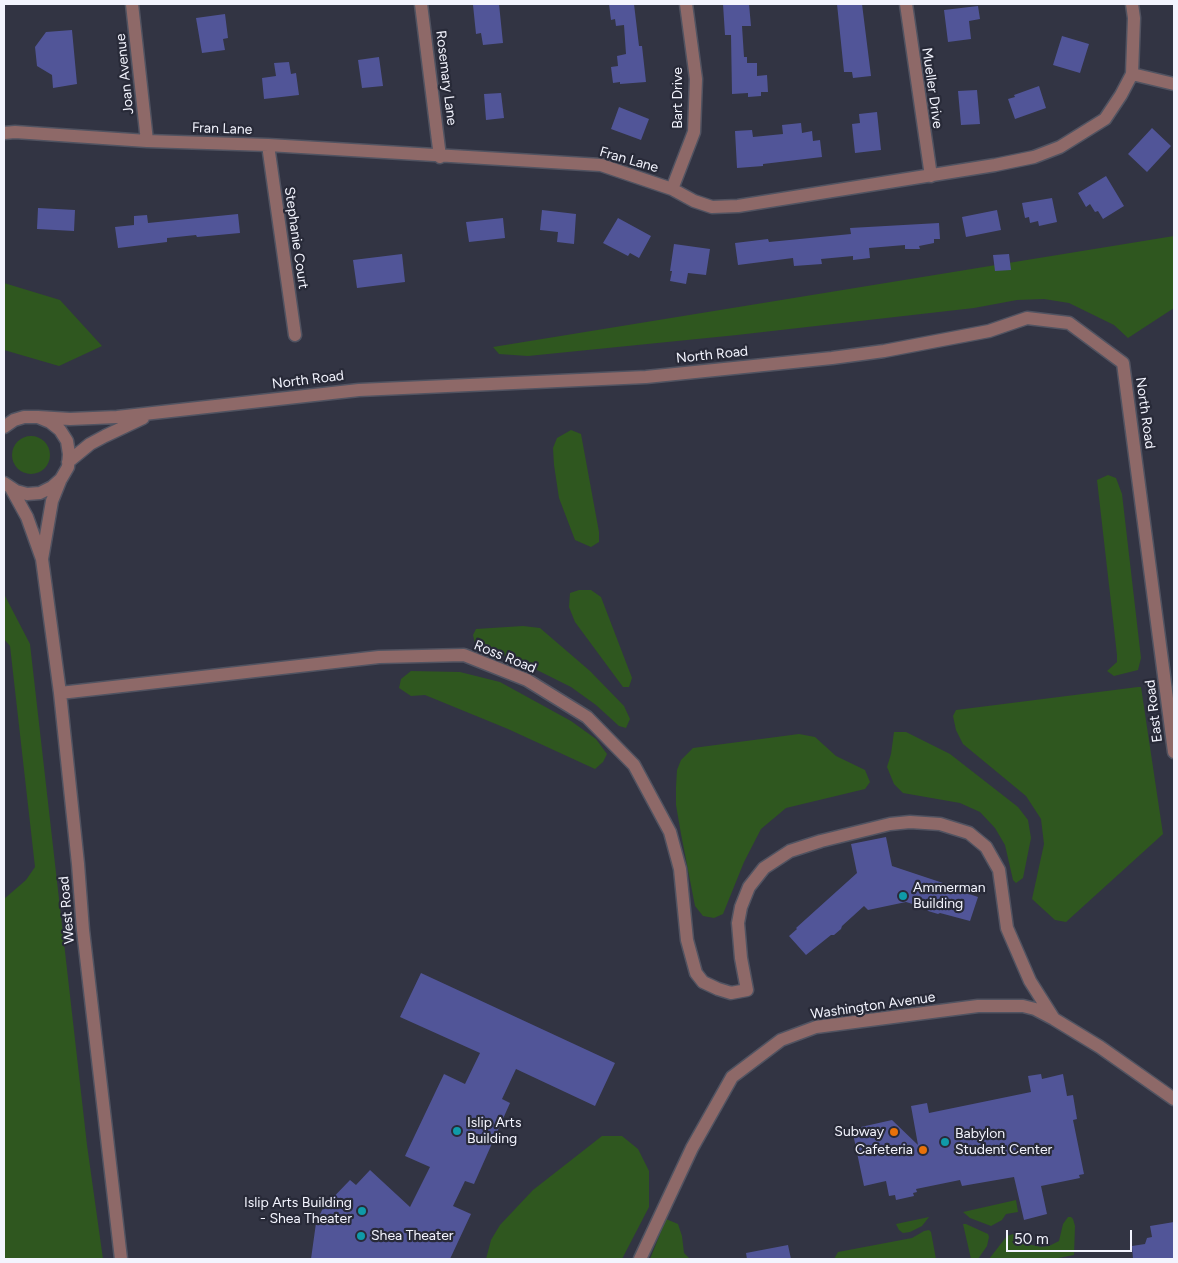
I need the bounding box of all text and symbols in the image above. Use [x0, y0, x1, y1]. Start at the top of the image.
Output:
street label: Rosemary Lane [432, 30, 460, 126]
street label: Joan Avenue [112, 33, 138, 115]
street label: Mueller Drive [918, 46, 946, 130]
street label: Bart Drive [670, 67, 686, 129]
street label: Fran Lane [191, 120, 253, 138]
street label: Fran Lane [598, 144, 660, 176]
street label: Stephanie Court [281, 186, 311, 290]
street label: North Road [675, 343, 749, 367]
street label: North Road [271, 367, 345, 393]
street label: North Road [1132, 376, 1158, 450]
street label: Ross Road [471, 637, 539, 677]
street label: East Road [1142, 679, 1166, 743]
street label: West Road [56, 875, 78, 945]
place label: Ammerman Building [913, 880, 986, 912]
marker: Ammerman Building [897, 890, 909, 902]
street label: Washington Avenue [810, 989, 936, 1023]
place label: Islip Arts Building [467, 1115, 521, 1148]
place label: Subway [834, 1124, 884, 1140]
marker: Islip Arts Building [451, 1125, 463, 1137]
marker: Subway [888, 1126, 900, 1138]
place label: Babylon Student Center [955, 1126, 1052, 1158]
marker: Babylon Student Center [939, 1136, 951, 1148]
place label: Cafeteria [855, 1142, 913, 1158]
marker: Cafeteria [917, 1144, 929, 1156]
place label: Islip Arts Building - Shea Theater [244, 1195, 352, 1228]
marker: Islip Arts Building - Shea Theater [356, 1205, 368, 1217]
scale bar [1008, 1220, 1134, 1252]
place label: Shea Theater [371, 1228, 454, 1244]
marker: Shea Theater [355, 1230, 367, 1242]
text: 50 m [1014, 1230, 1049, 1248]

